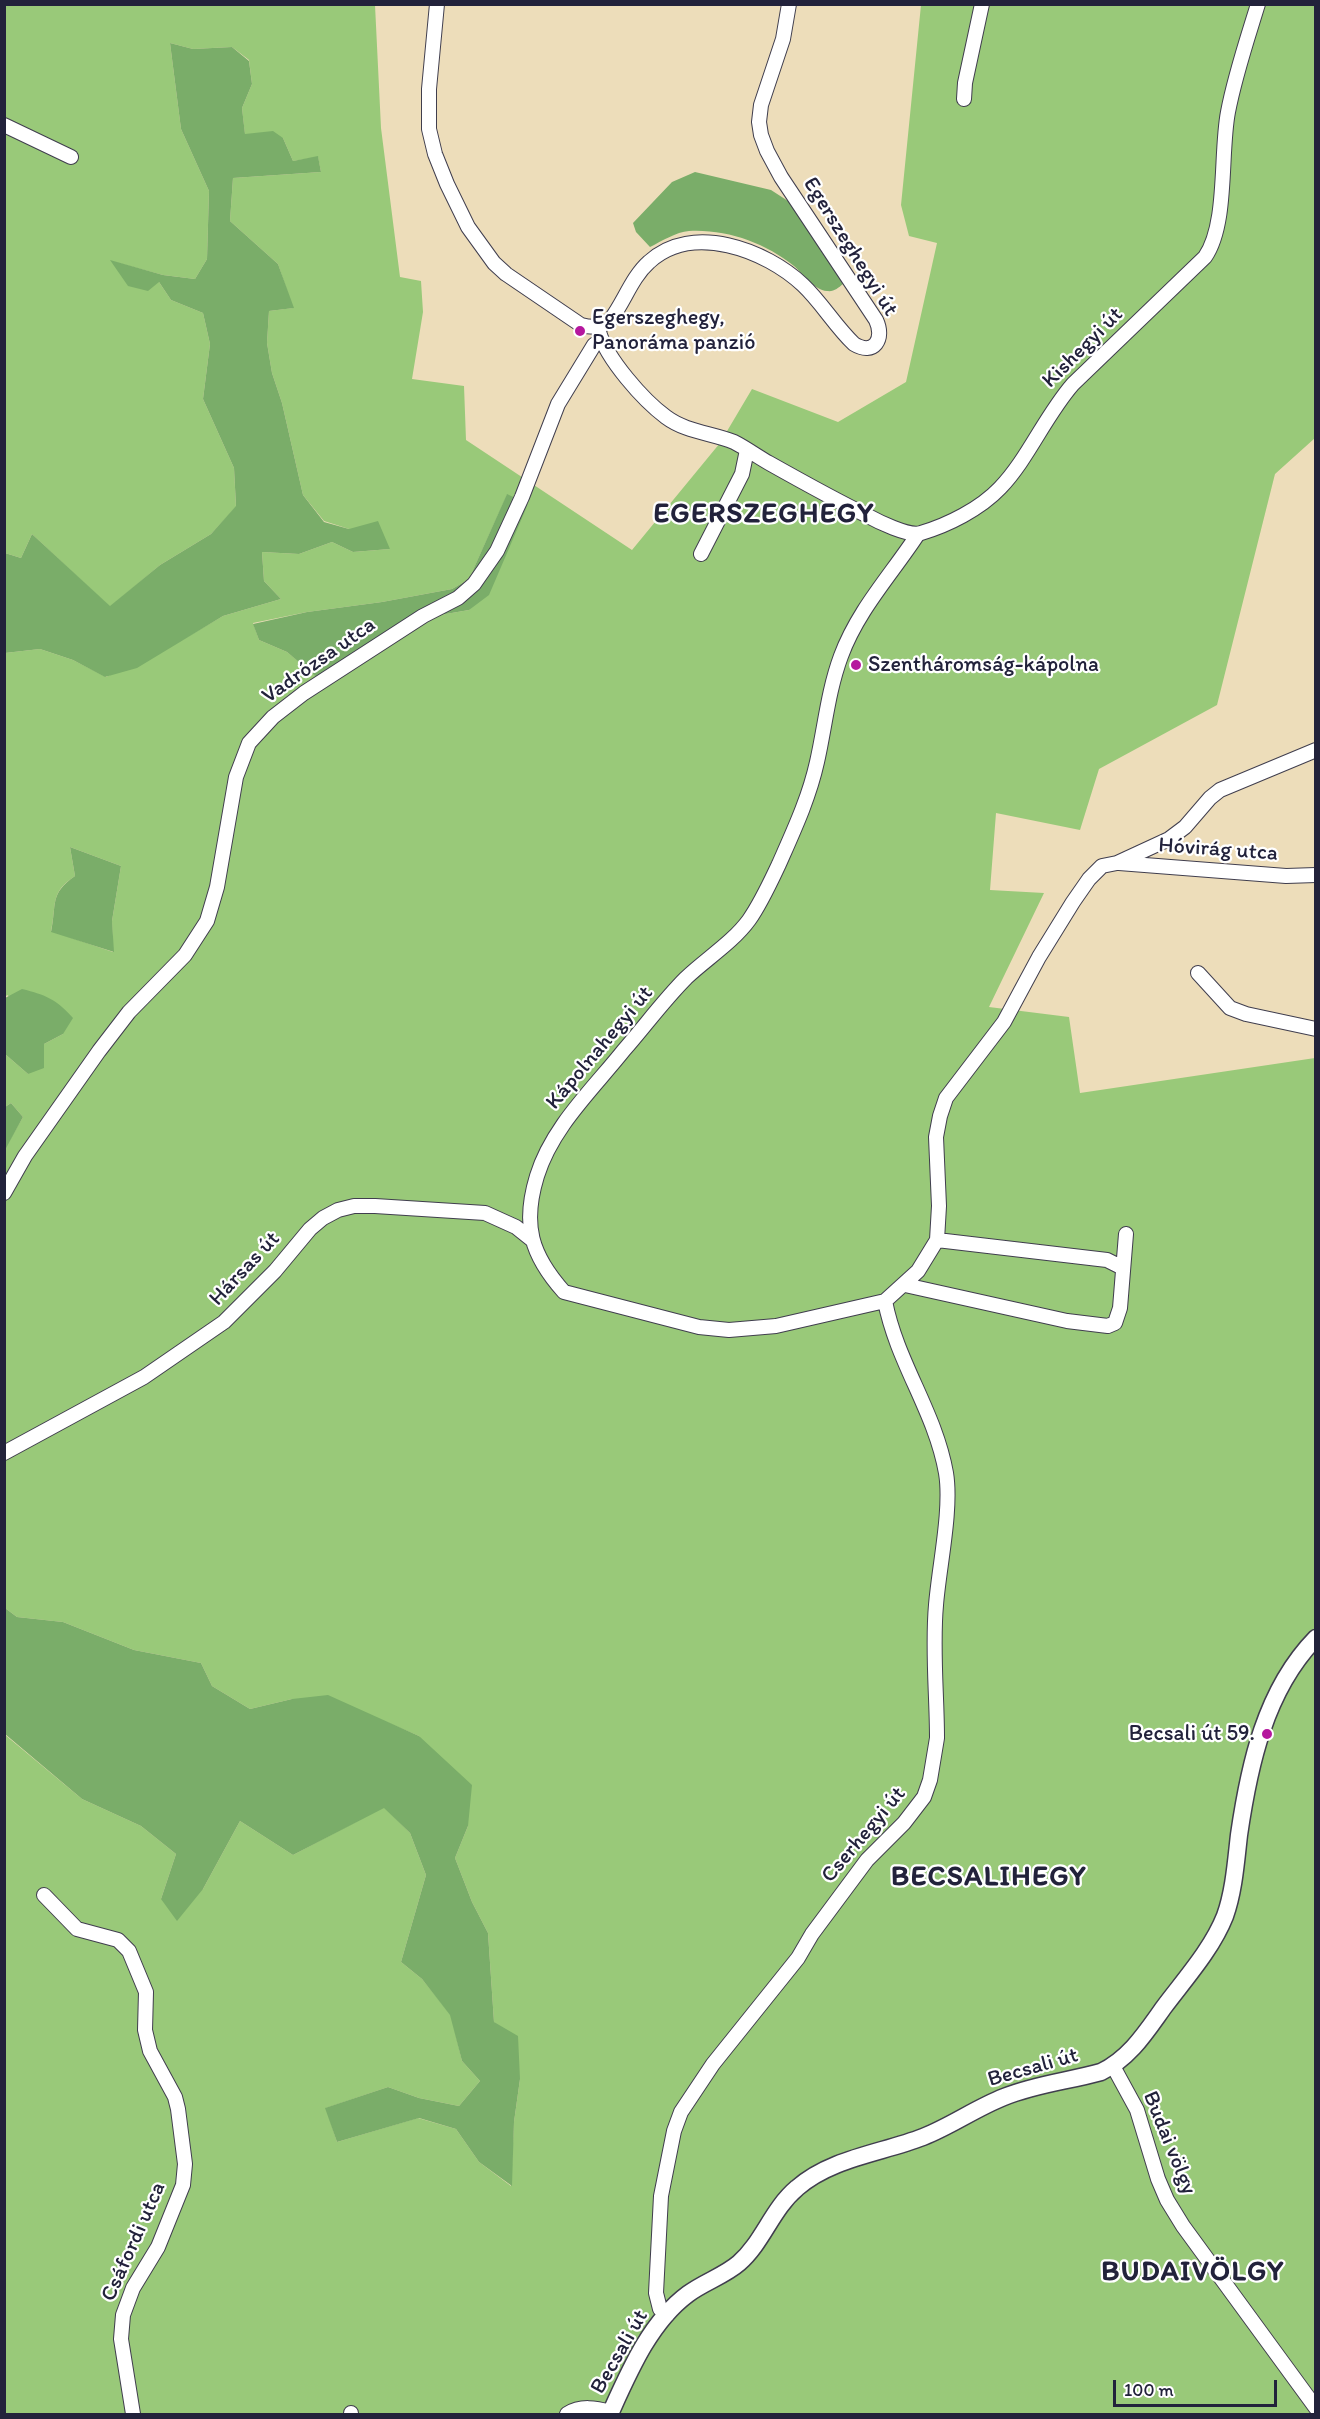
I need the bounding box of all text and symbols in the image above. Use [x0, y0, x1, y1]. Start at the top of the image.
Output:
street label: Egerszeghegyi út [797, 173, 903, 321]
street label: Kishegyi út [1037, 302, 1129, 394]
place label: Egerszeghegy, Panoráma panzió [592, 305, 756, 356]
marker: Egerszeghegy, Panoráma panzió [573, 324, 587, 338]
district label: EGERSZEGHEGY [653, 498, 875, 532]
street label: Vadrózsa utca [257, 612, 381, 710]
place label: Szentháromság-kápolna [868, 652, 1099, 678]
marker: Szentháromság-kápolna [849, 658, 863, 672]
street label: Hóvirág utca [1157, 833, 1279, 867]
street label: Kápolnahegyi út [541, 981, 659, 1115]
street label: Hársas út [204, 1226, 286, 1312]
place label: Becsali út 59. [1129, 1721, 1255, 1747]
marker: Becsali út 59. [1260, 1727, 1274, 1741]
street label: Cserhegyi út [816, 1782, 912, 1888]
district label: BECSALIHEGY [891, 1861, 1087, 1895]
street label: Becsali út [985, 2043, 1081, 2093]
street label: Budai völgy [1136, 2087, 1202, 2199]
street label: Csáfordi utca [96, 2178, 172, 2306]
district label: BUDAIVÖLGY [1101, 2256, 1285, 2290]
street label: Becsali út [585, 2305, 655, 2399]
scale bar [1116, 2368, 1280, 2406]
text: 100 m [1124, 2379, 1174, 2401]

